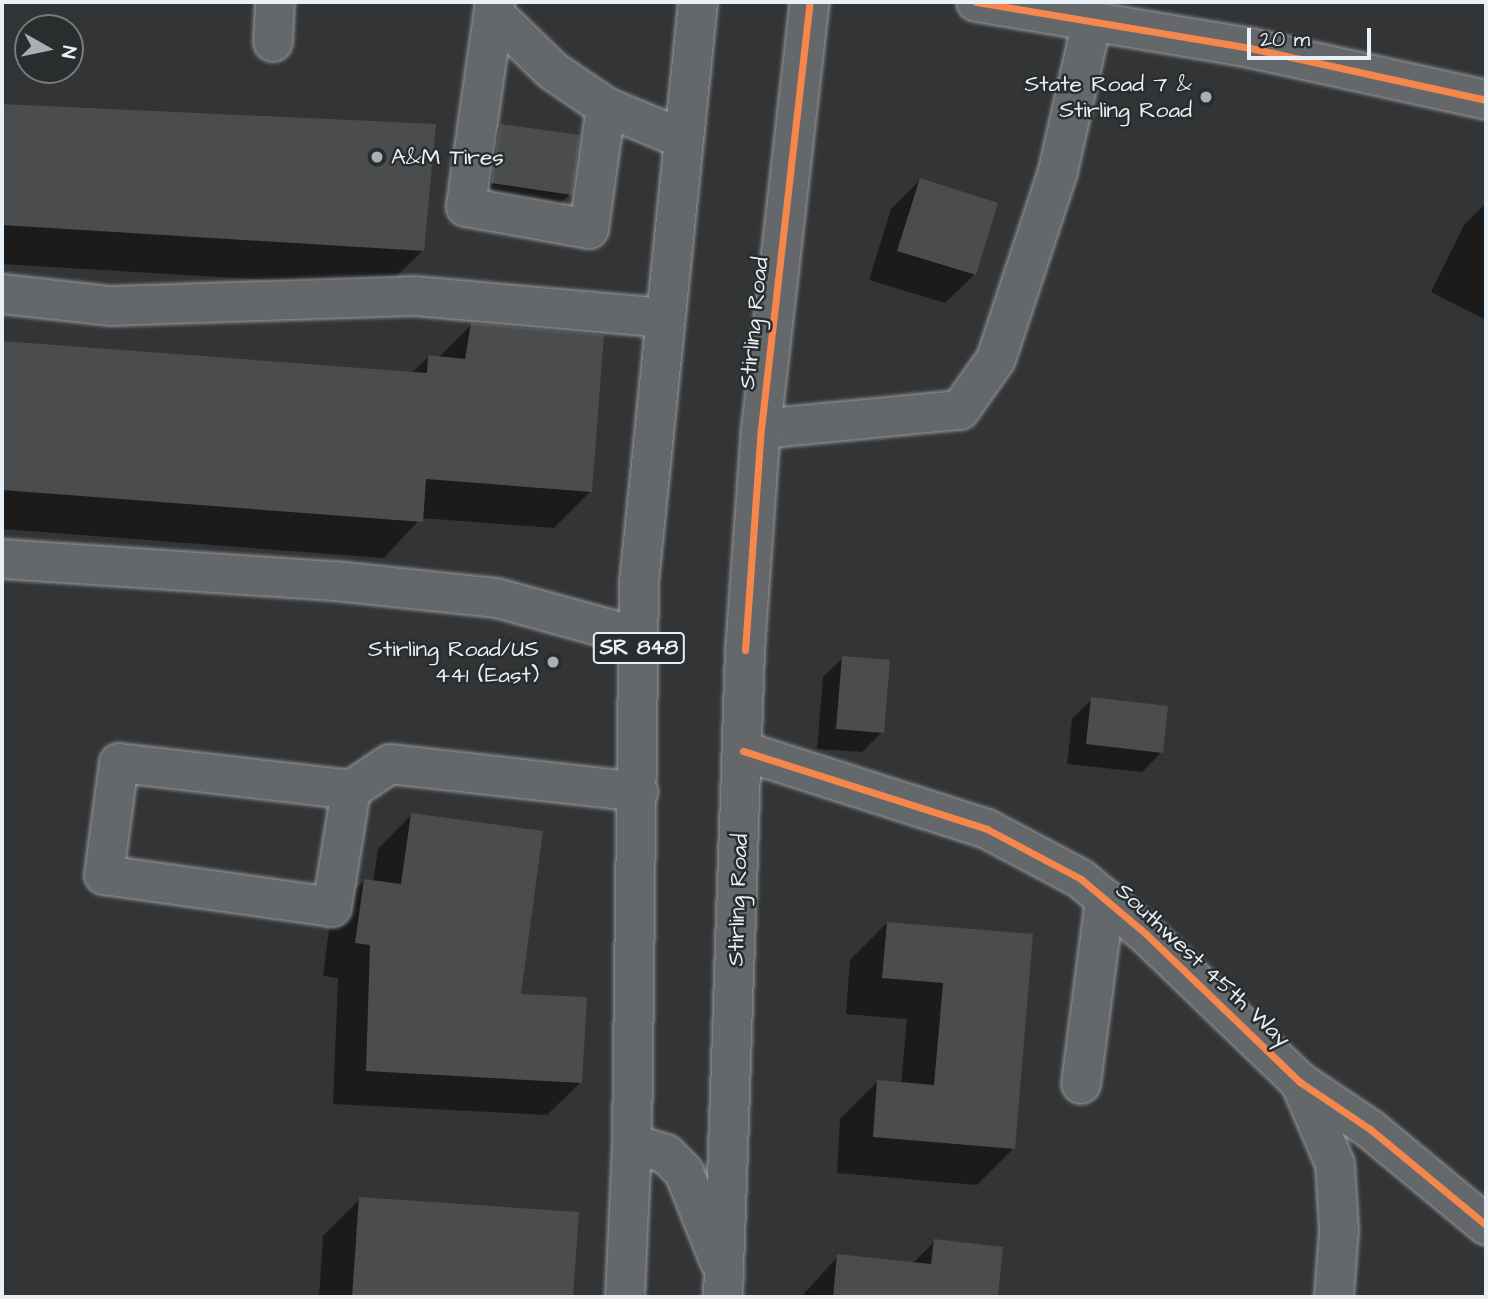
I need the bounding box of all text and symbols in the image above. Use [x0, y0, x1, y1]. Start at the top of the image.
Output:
north arrow [14, 14, 84, 84]
scale bar [1250, 14, 1374, 58]
text: 20 m [1260, 25, 1310, 54]
text: N [54, 44, 83, 60]
place label: State Road 7 & Stirling Road [1024, 70, 1192, 124]
marker: State Road 7 & Stirling Road [1198, 89, 1214, 105]
place label: A&M Tires [391, 143, 504, 171]
marker: A&M Tires [369, 149, 385, 165]
street label: Stirling Road [733, 256, 775, 390]
road number: SR 848 [592, 630, 686, 666]
place label: Stirling Road/US 441 (East) [368, 635, 539, 689]
marker: Stirling Road/US 441 (East) [545, 654, 561, 670]
street label: Stirling Road [722, 833, 754, 967]
street label: Southwest 45th Way [1110, 877, 1296, 1053]

